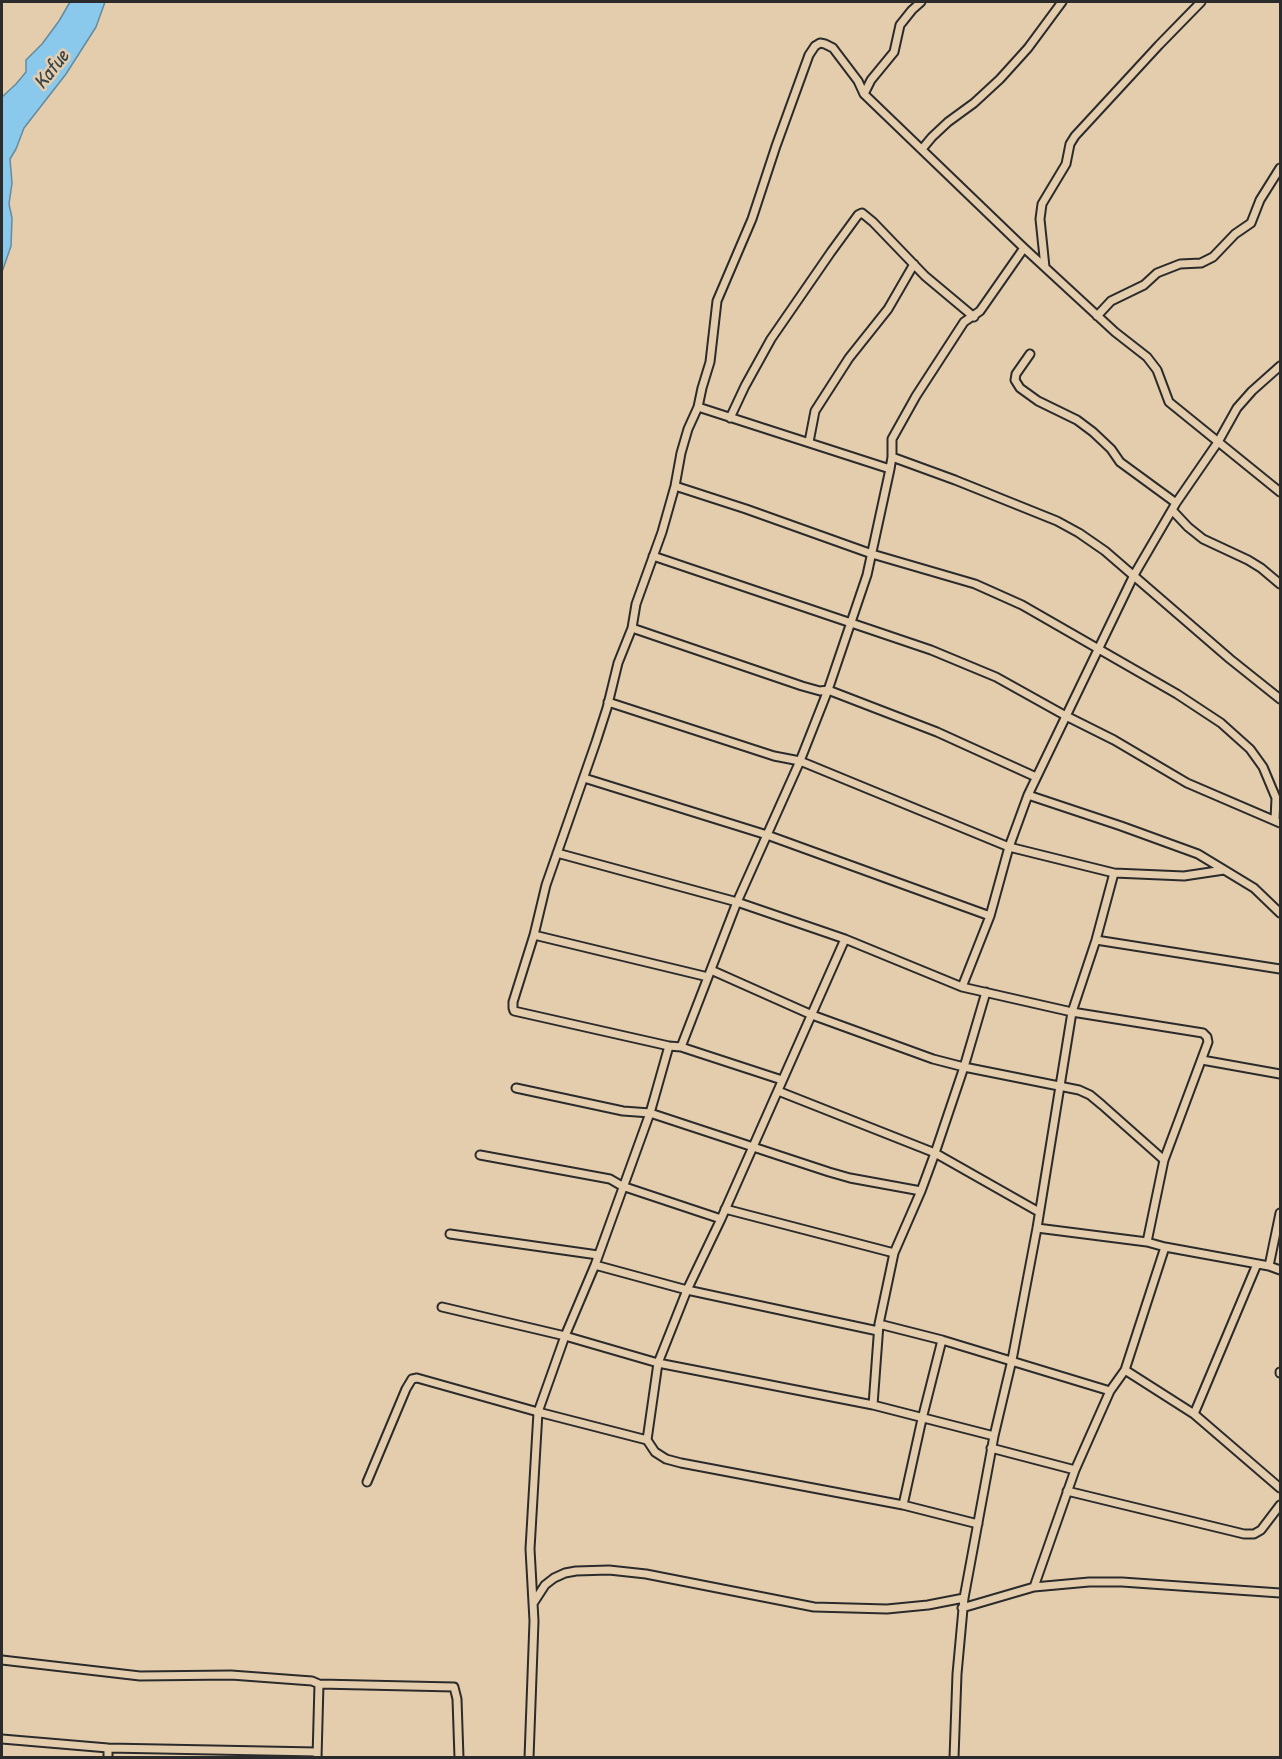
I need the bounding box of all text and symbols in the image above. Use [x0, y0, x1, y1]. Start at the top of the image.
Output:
water label: Kafue [29, 45, 75, 95]

